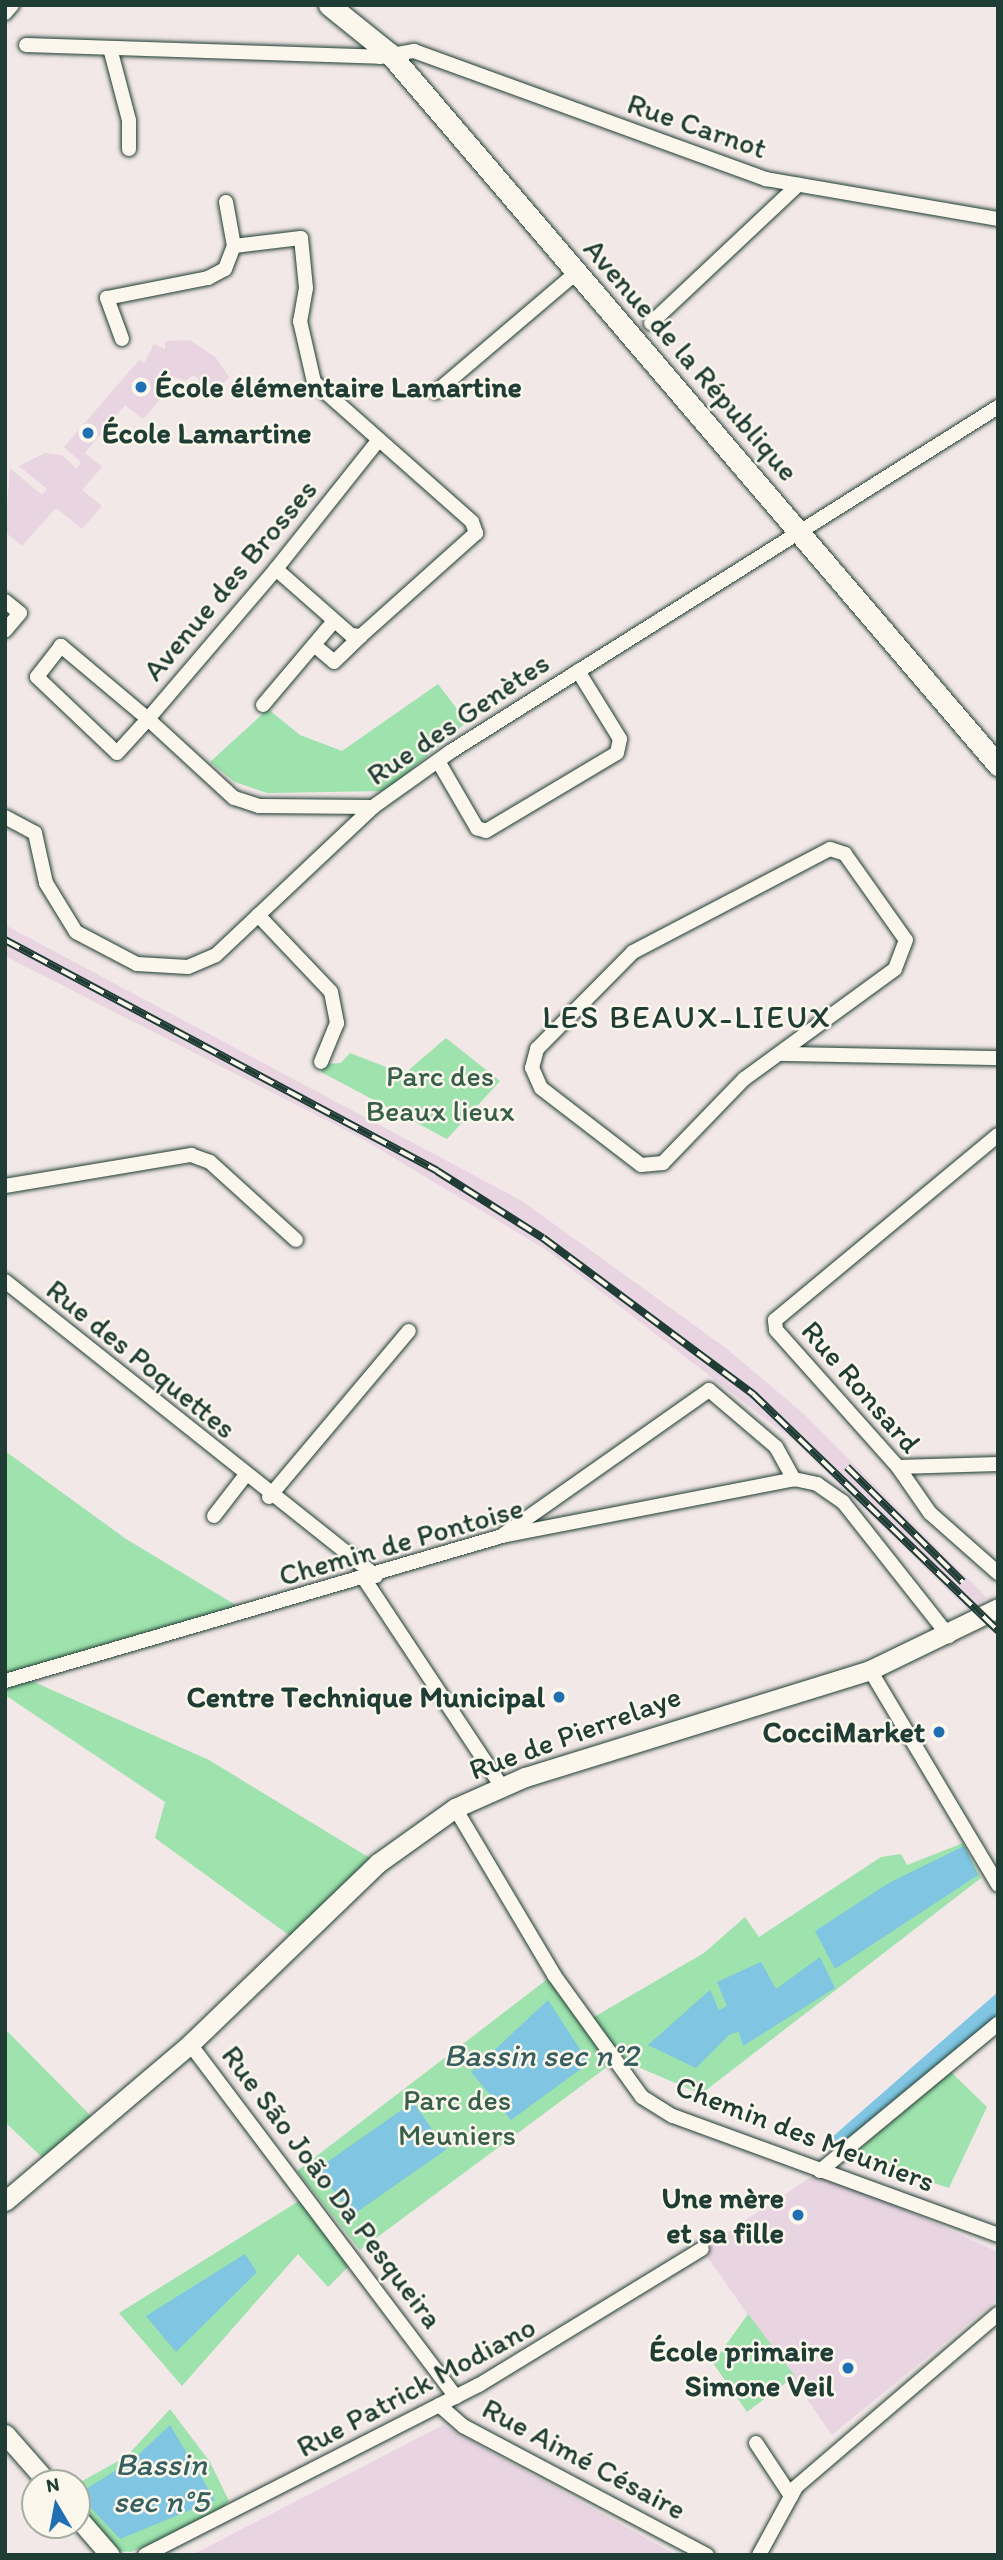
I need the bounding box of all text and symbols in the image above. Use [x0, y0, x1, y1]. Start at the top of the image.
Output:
street label: Rue Carnot [623, 85, 771, 167]
street label: Avenue de la République [575, 231, 807, 489]
place label: École élémentaire Lamartine [155, 369, 521, 405]
marker: École élémentaire Lamartine [133, 379, 149, 395]
place label: École Lamartine [102, 415, 310, 451]
marker: École Lamartine [80, 425, 96, 441]
street label: Avenue des Brosses [135, 472, 325, 688]
street label: Rue des Genètes [360, 645, 556, 793]
district label: LES BEAUX-LIEUX [544, 998, 830, 1036]
park label: Parc des Beaux lieux [366, 1058, 514, 1128]
street label: Rue des Poquettes [39, 1272, 243, 1446]
street label: Rue Ronsard [794, 1314, 928, 1460]
street label: Chemin de Pontoise [274, 1490, 528, 1594]
street label: Rue de Pierrelaye [464, 1678, 686, 1788]
place label: Centre Technique Municipal [189, 1679, 545, 1715]
marker: Centre Technique Municipal [551, 1689, 567, 1705]
place label: CocciMarket [762, 1714, 925, 1750]
marker: CocciMarket [931, 1724, 947, 1740]
water label: Bassin sec n°2 [444, 2036, 638, 2074]
street label: Rue São João Da Pesqueira [214, 2039, 450, 2335]
street label: Chemin des Meuniers [671, 2068, 939, 2200]
park label: Parc des Meuniers [398, 2082, 516, 2152]
place label: Une mère et sa fille [661, 2180, 784, 2250]
marker: Une mère et sa fille [790, 2207, 806, 2223]
street label: Rue Patrick Modiano [291, 2309, 541, 2465]
place label: École primaire Simone Veil [650, 2333, 834, 2404]
marker: École primaire Simone Veil [840, 2360, 856, 2376]
street label: Rue Aimé Césaire [476, 2390, 692, 2528]
water label: Bassin sec n°5 [113, 2446, 209, 2521]
north arrow [21, 2469, 91, 2539]
text: N [44, 2472, 61, 2497]

